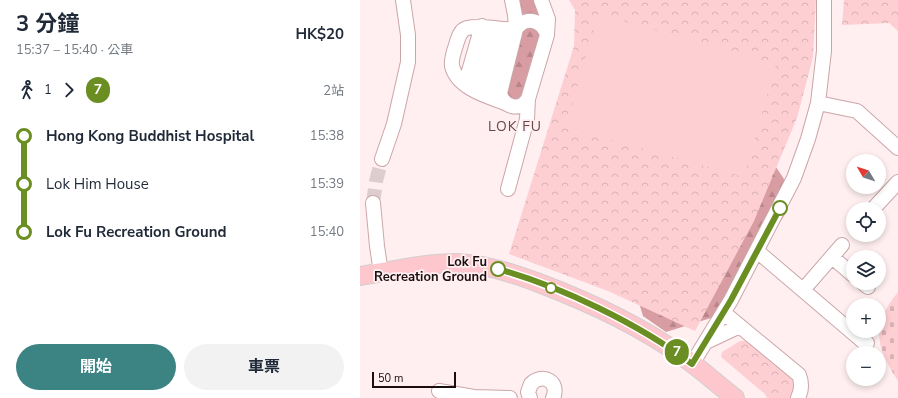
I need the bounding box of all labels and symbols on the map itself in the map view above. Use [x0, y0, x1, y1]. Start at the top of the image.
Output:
district label: LOK FU [488, 117, 542, 136]
north arrow [846, 154, 886, 194]
unlabelled marker [772, 200, 788, 216]
place label: Lok Fu Recreation Ground [374, 253, 487, 286]
marker: Lok Fu Recreation Ground [490, 261, 506, 277]
unlabelled marker [545, 282, 557, 294]
line badge: 7 [664, 339, 690, 365]
scale bar [372, 370, 456, 389]

